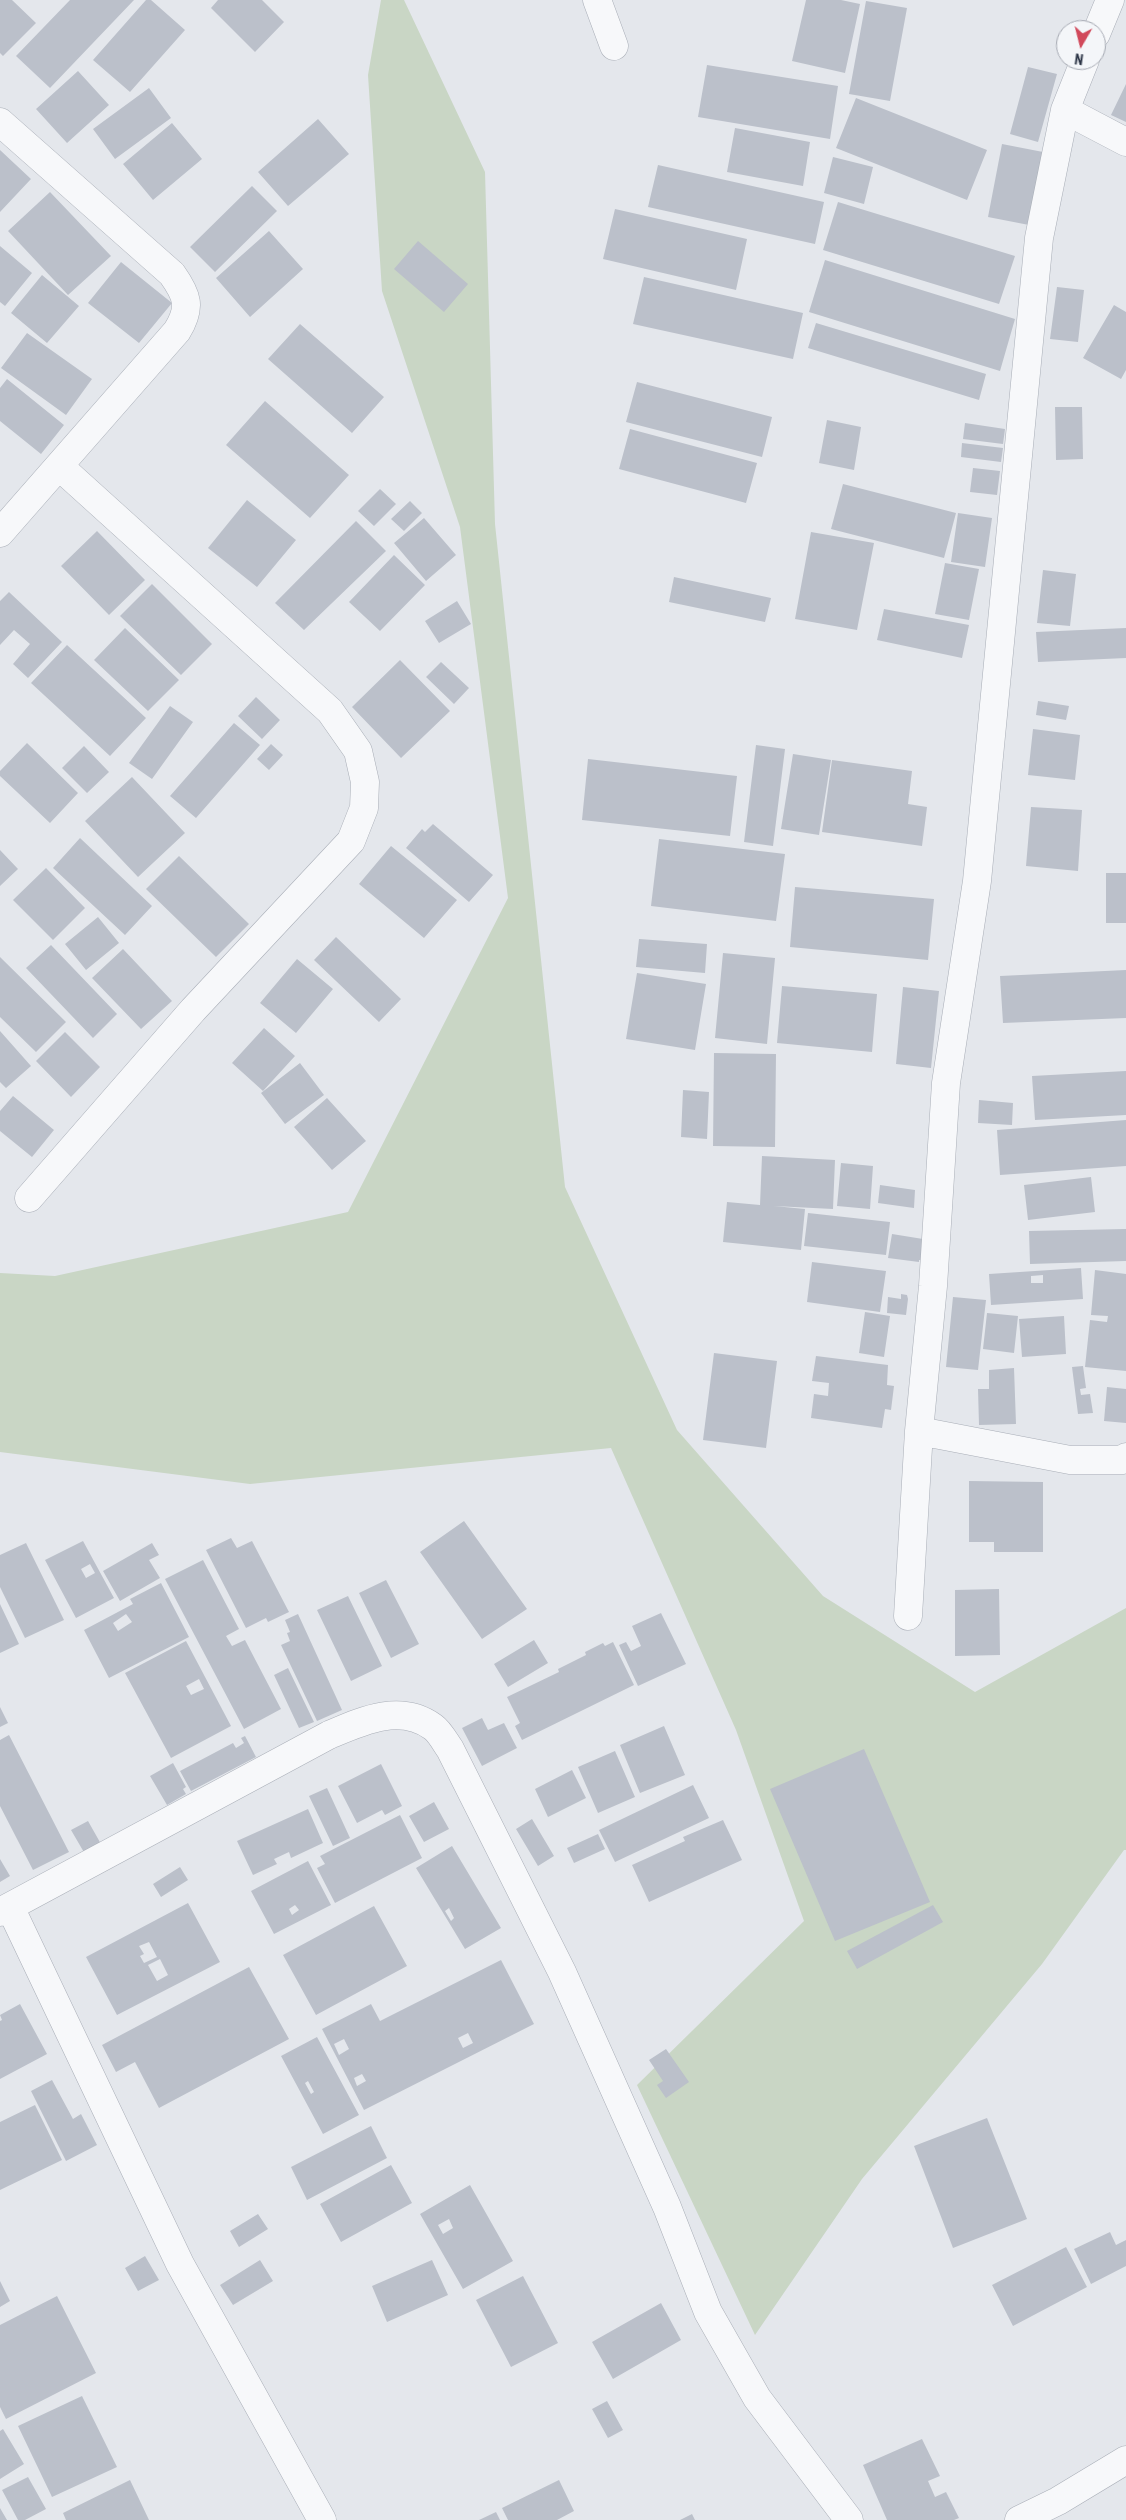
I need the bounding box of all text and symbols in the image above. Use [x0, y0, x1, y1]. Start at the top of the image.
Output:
north arrow [1056, 20, 1106, 70]
text: N [1074, 50, 1084, 67]

